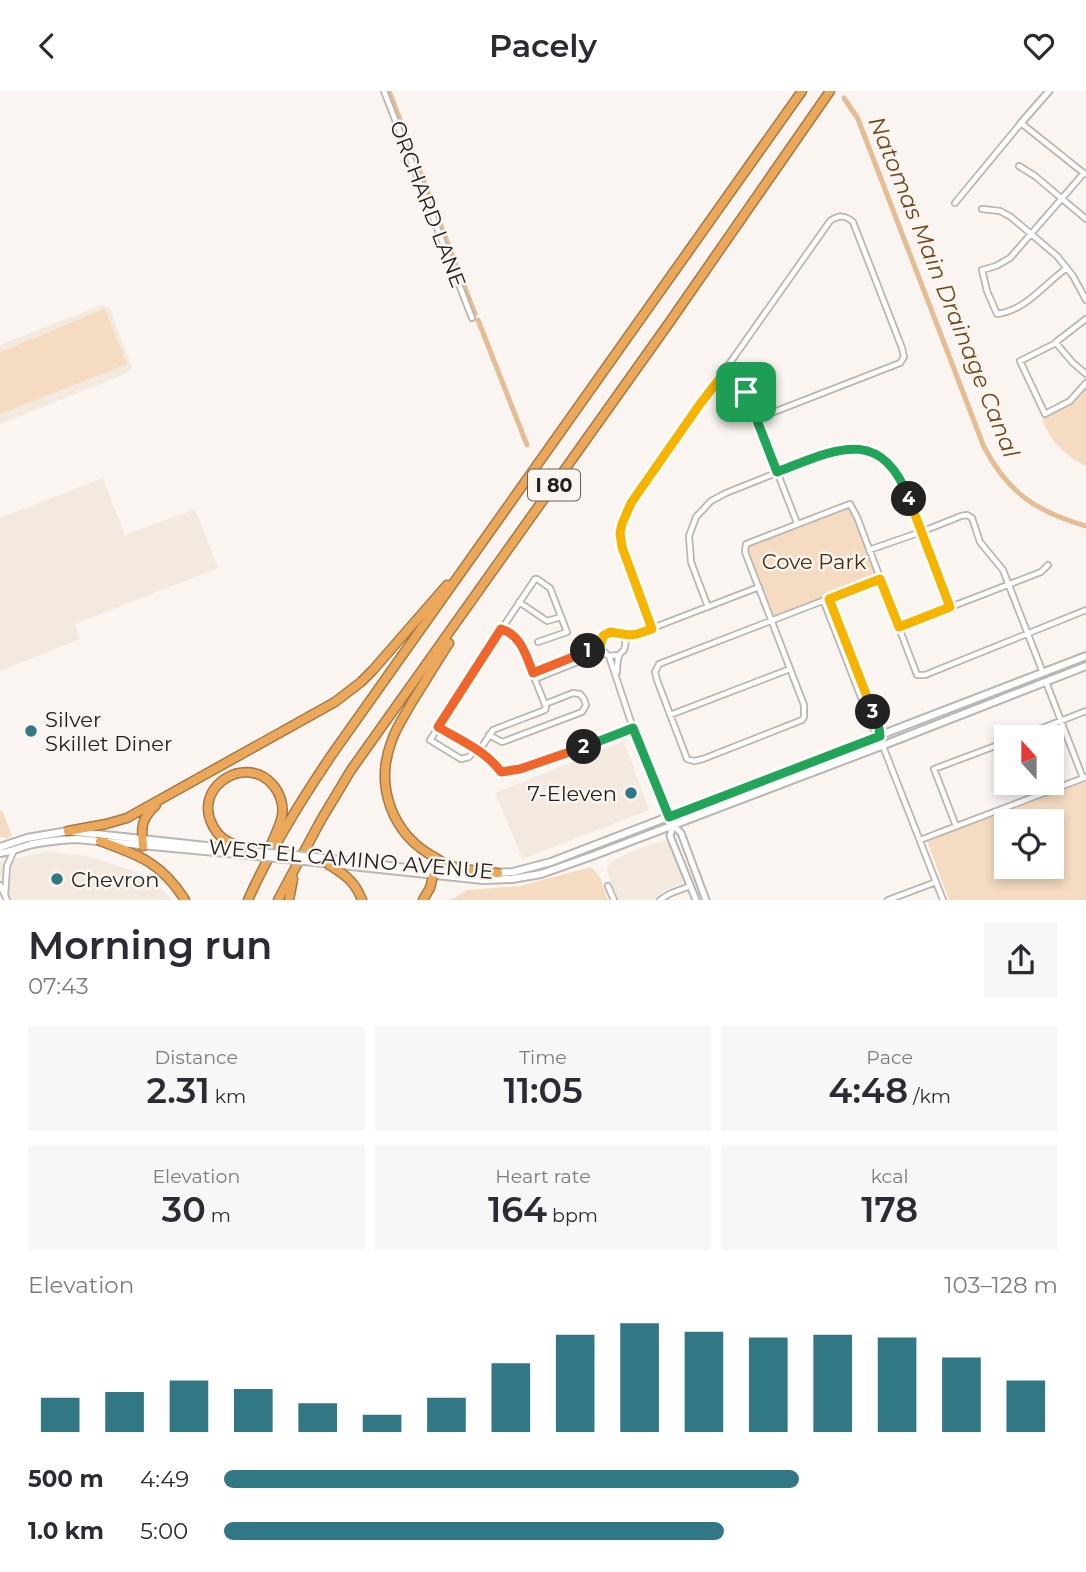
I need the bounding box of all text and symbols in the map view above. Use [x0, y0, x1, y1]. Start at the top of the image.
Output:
text: Pacely [489, 26, 597, 65]
icon: back [28, 27, 66, 65]
icon: heart [1020, 27, 1058, 65]
water label: Natomas Main Drainage Canal [863, 112, 1026, 463]
street label: ORCHARD LANE [385, 117, 471, 291]
pin [716, 362, 776, 422]
icon: arrive [727, 373, 765, 411]
road number: I 80 [528, 469, 580, 501]
pin: 4 [892, 481, 926, 517]
text: 4 [902, 487, 915, 510]
park label: Cove Park [762, 549, 867, 574]
pin: 1 [570, 633, 606, 669]
text: 1 [584, 639, 591, 662]
pin: 3 [856, 695, 890, 729]
text: 3 [867, 700, 878, 723]
place label: Silver Skillet Diner [45, 707, 172, 756]
marker: Silver Skillet Diner [23, 723, 39, 739]
north arrow [994, 725, 1064, 795]
map controls [994, 725, 1064, 879]
pin: 2 [566, 729, 602, 765]
text: 2 [578, 735, 589, 758]
place label: 7-Eleven [528, 781, 617, 806]
marker: 7-Eleven [623, 785, 639, 801]
button: locate [994, 809, 1064, 879]
street label: WEST EL CAMINO AVENUE [208, 834, 494, 884]
place label: Chevron [71, 867, 159, 892]
marker: Chevron [49, 871, 65, 887]
text: Morning run [28, 922, 272, 969]
button: share [984, 923, 1058, 997]
text: 07:43 [28, 972, 89, 1000]
text: Distance [155, 1046, 238, 1069]
text: Time [519, 1046, 567, 1069]
text: Pace [866, 1046, 913, 1069]
text: 2.31 [146, 1069, 210, 1112]
text: 11:05 [503, 1069, 583, 1112]
text: 4:48 [828, 1069, 908, 1112]
text: km [210, 1085, 246, 1108]
text: /km [908, 1085, 951, 1108]
text: Elevation [152, 1165, 240, 1188]
text: Heart rate [495, 1165, 591, 1188]
text: kcal [871, 1165, 909, 1188]
text: 30 [162, 1188, 206, 1231]
text: 164 [488, 1188, 547, 1231]
text: 178 [861, 1188, 918, 1231]
text: m [206, 1204, 231, 1227]
text: bpm [547, 1204, 598, 1227]
text: Elevation [28, 1271, 134, 1299]
text: 103–128 m [944, 1271, 1058, 1299]
text: 500 m [28, 1465, 104, 1493]
text: 4:49 [140, 1465, 189, 1493]
text: 1.0 km [28, 1517, 104, 1545]
text: 5:00 [140, 1517, 188, 1545]

